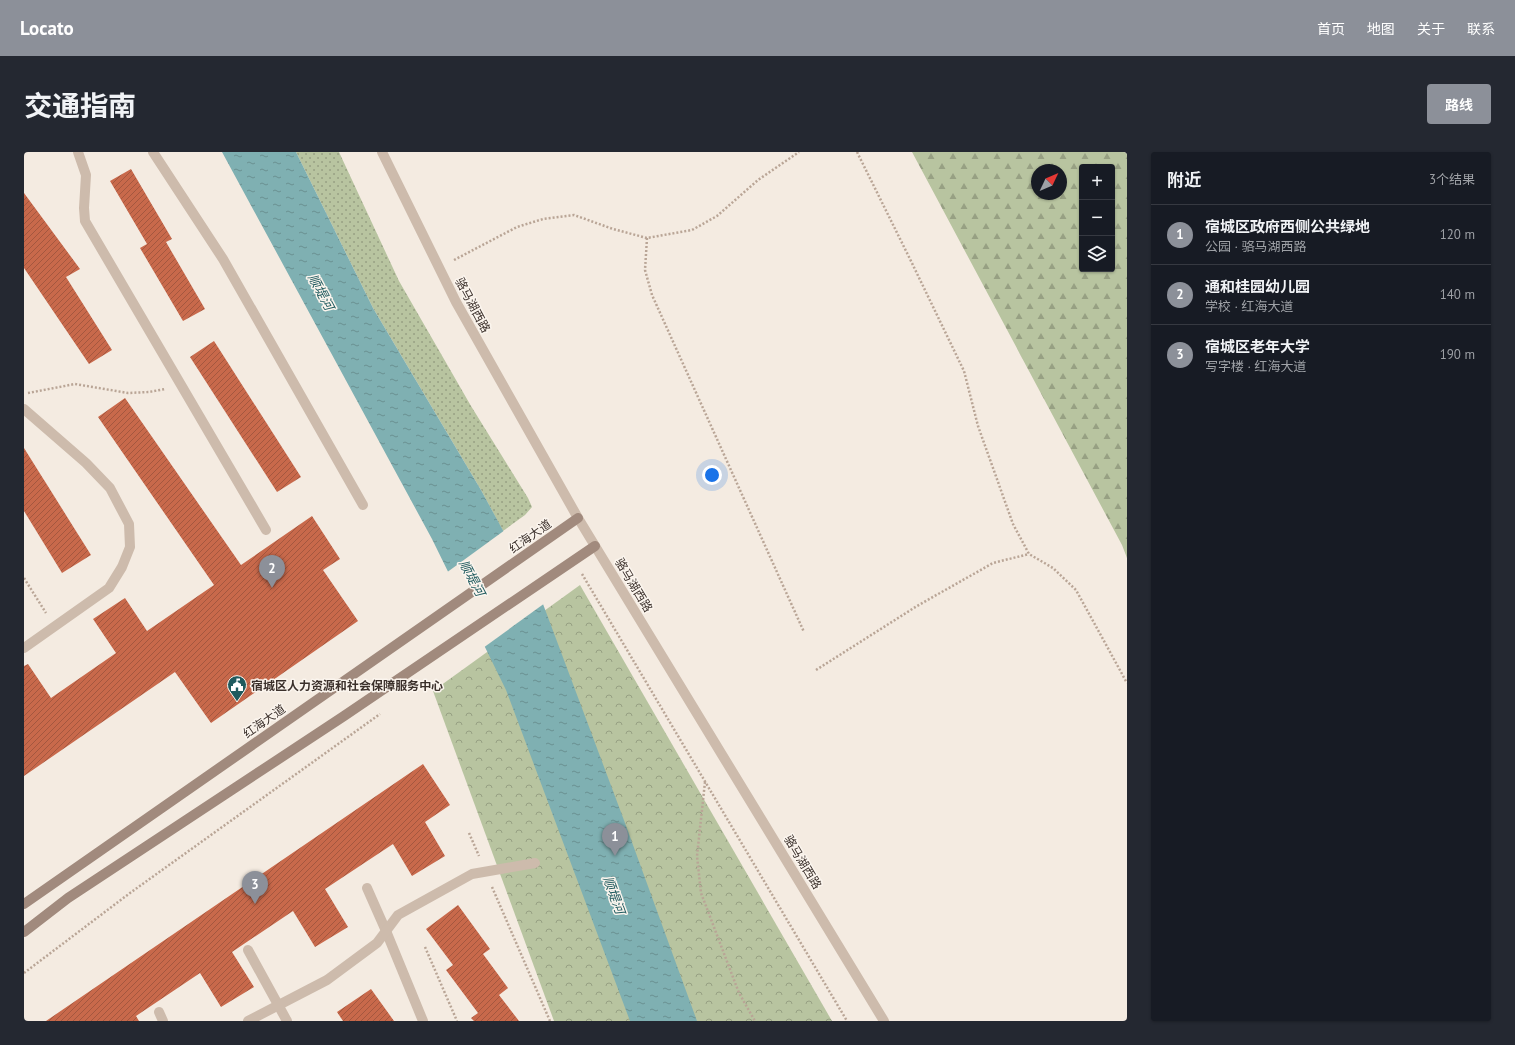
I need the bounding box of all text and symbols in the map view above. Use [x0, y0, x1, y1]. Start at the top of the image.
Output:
text: Locato [20, 16, 74, 40]
text: 首页 [1317, 20, 1345, 38]
text: 地图 [1367, 20, 1395, 38]
text: 关于 [1417, 20, 1445, 38]
text: 联系 [1467, 20, 1495, 38]
button: 路线 [1427, 84, 1491, 124]
text: 交通指南 [24, 87, 136, 124]
north arrow [1031, 164, 1067, 200]
map controls [1079, 164, 1115, 272]
button: + [1079, 164, 1115, 200]
text: 附近 [1167, 169, 1201, 191]
text: 3个结果 [1429, 171, 1475, 188]
button: − [1079, 200, 1115, 236]
text: 宿城区政府西侧公共绿地 [1205, 217, 1370, 236]
text: 1 [1176, 226, 1184, 243]
text: 120 m [1440, 226, 1475, 243]
button: layers [1079, 236, 1115, 272]
text: 公园 · 骆马湖西路 [1205, 238, 1306, 255]
water label: 顺堤河 [304, 271, 339, 316]
street label: 骆马湖西路 [452, 275, 494, 335]
text: 通和桂园幼儿园 [1205, 277, 1310, 296]
text: 2 [1176, 286, 1184, 303]
text: 140 m [1440, 286, 1475, 303]
text: 学校 · 红海大道 [1205, 298, 1293, 315]
text: 宿城区老年大学 [1205, 337, 1310, 356]
text: 3 [1176, 346, 1184, 363]
text: 190 m [1440, 346, 1475, 363]
text: 写字楼 · 红海大道 [1205, 358, 1306, 375]
your location [702, 465, 722, 485]
street label: 红海大道 [506, 516, 554, 556]
pin: 2 [259, 555, 285, 588]
street label: 骆马湖西路 [612, 555, 656, 615]
water label: 顺堤河 [455, 557, 490, 602]
public building icon: 宿城区人力资源和社会保障服务中心 [226, 674, 248, 702]
place label: 宿城区人力资源和社会保障服务中心 [251, 678, 443, 693]
street label: 红海大道 [240, 701, 288, 741]
pin: 1 [602, 823, 628, 856]
street label: 骆马湖西路 [781, 832, 825, 892]
pin: 3 [242, 871, 268, 904]
water label: 顺堤河 [599, 874, 630, 919]

